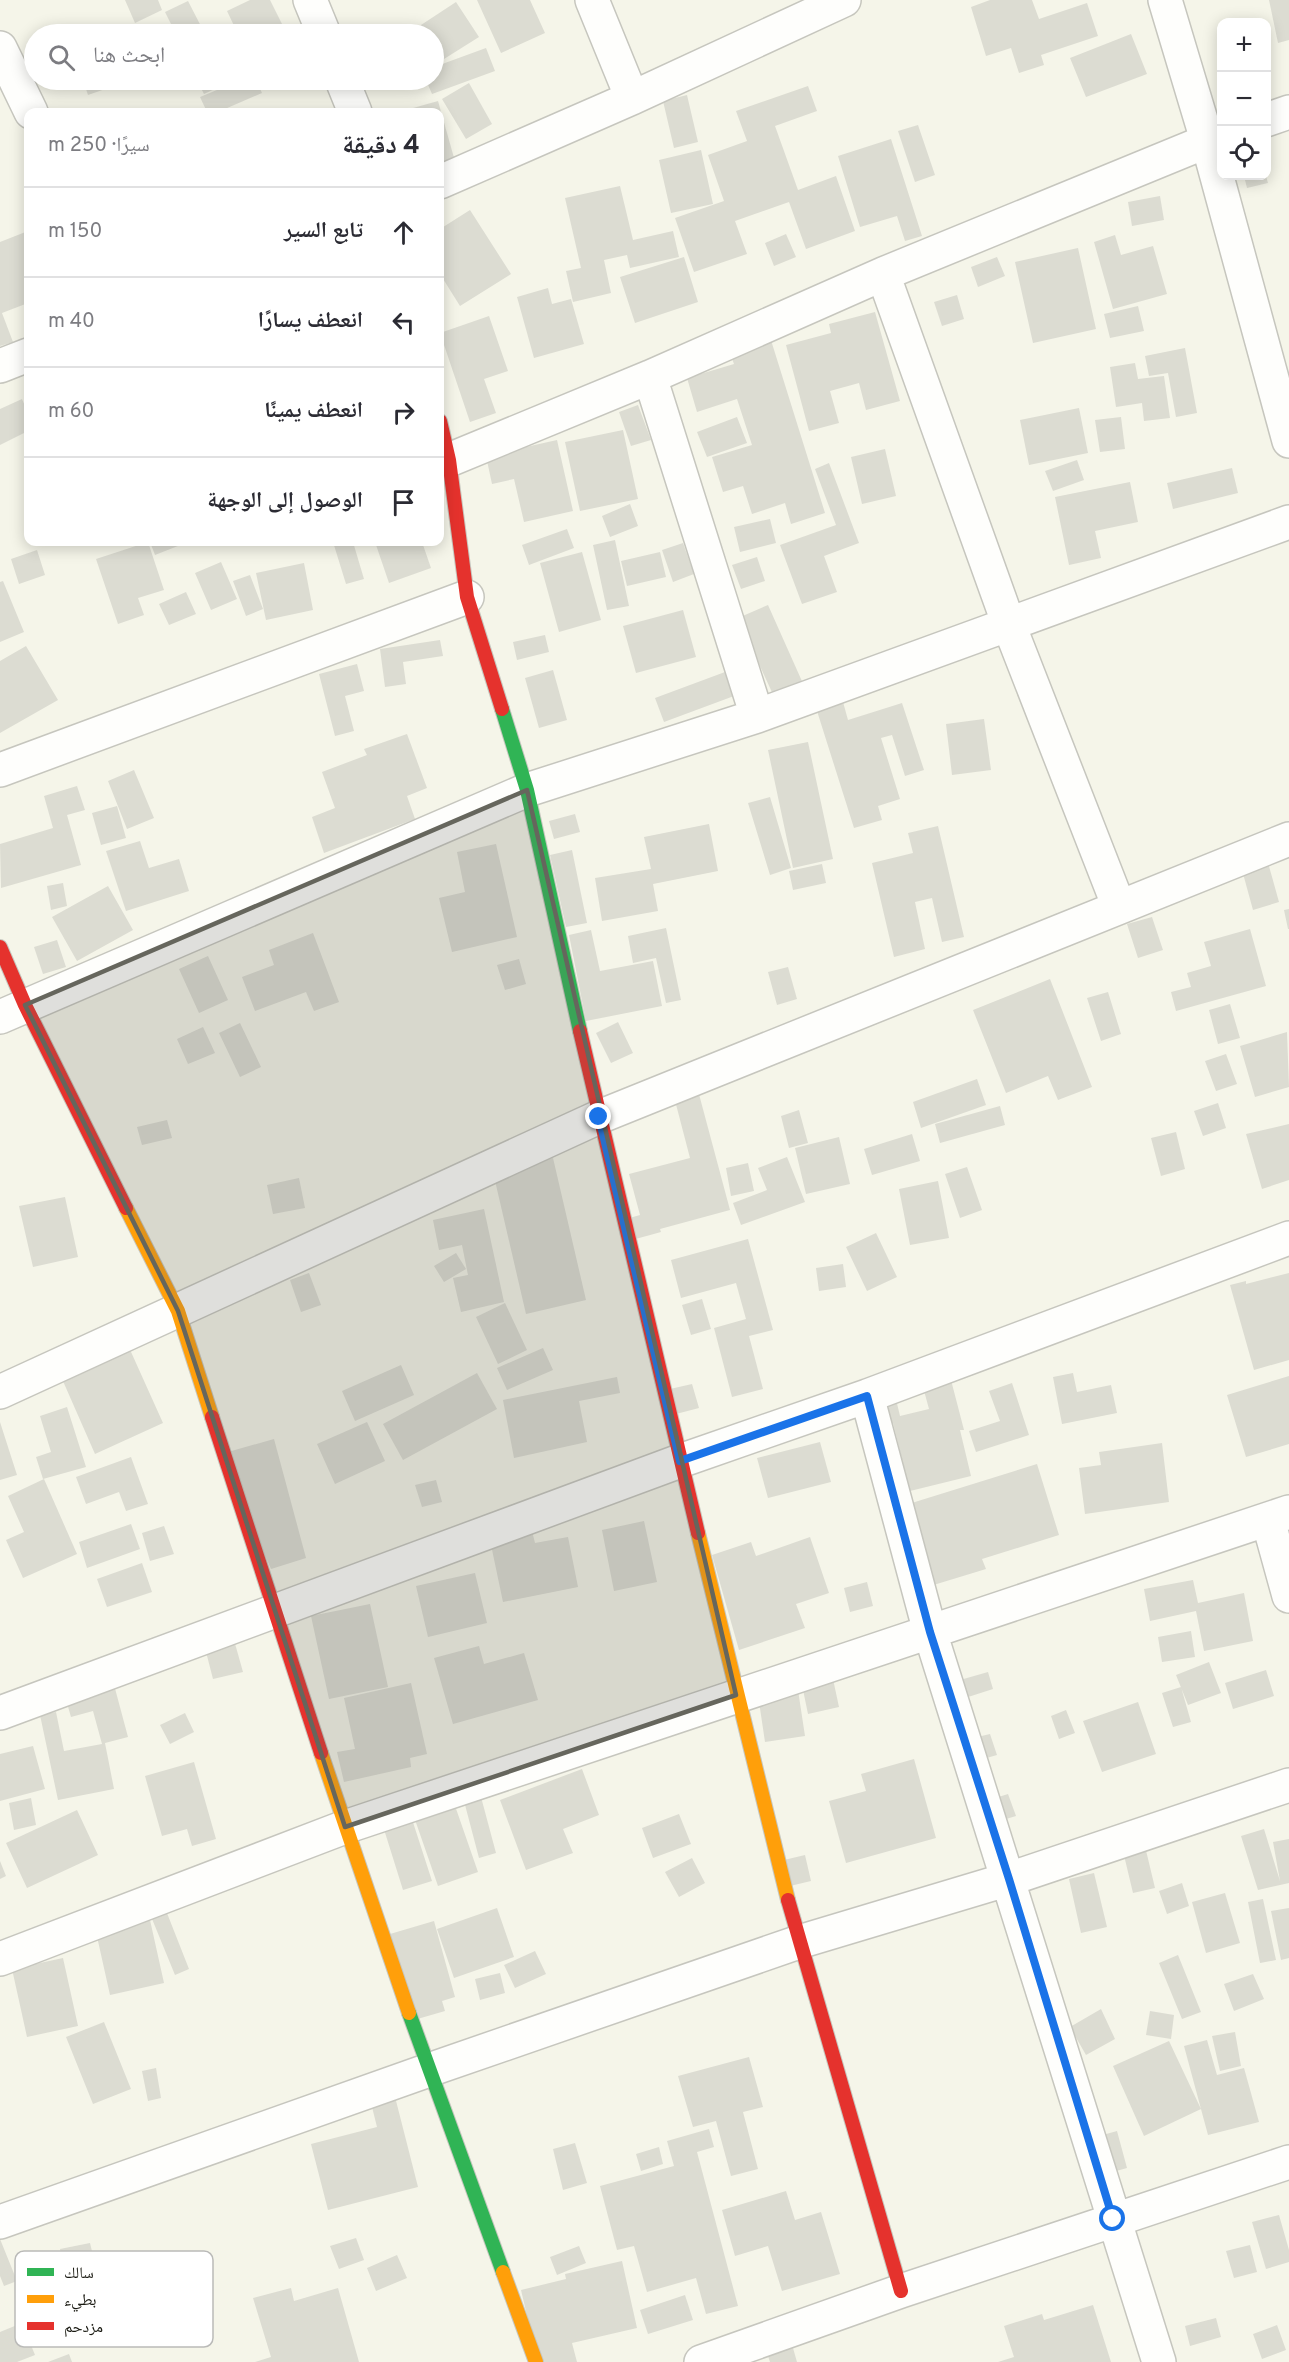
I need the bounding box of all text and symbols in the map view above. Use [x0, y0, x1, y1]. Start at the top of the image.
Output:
map controls [1217, 18, 1271, 180]
button: + [1217, 18, 1271, 72]
search box [24, 24, 444, 90]
icon: search [45, 41, 78, 74]
text: ابحث هنا [93, 43, 165, 70]
button: − [1217, 72, 1271, 126]
button: locate [1217, 126, 1271, 180]
text: 4 دقيقة [342, 130, 420, 163]
text: سيرًا · 250 m [48, 133, 150, 159]
icon: ahead [387, 216, 420, 249]
text: تابع السير [284, 218, 363, 245]
text: 150 m [48, 219, 102, 245]
icon: left [387, 306, 420, 339]
text: انعطف يسارًا [258, 308, 363, 335]
text: 40 m [48, 309, 95, 335]
icon: right [387, 396, 420, 429]
text: انعطف يمينًا [264, 398, 363, 425]
text: 60 m [48, 399, 94, 425]
icon: arrive [387, 486, 420, 519]
text: الوصول إلى الوجهة [207, 488, 363, 515]
route end [585, 1103, 611, 1129]
route start [1099, 2205, 1125, 2231]
legend [15, 2251, 213, 2347]
text: سالك [64, 2264, 94, 2284]
text: بطيء [64, 2291, 96, 2312]
text: مزدحم [64, 2318, 103, 2338]

